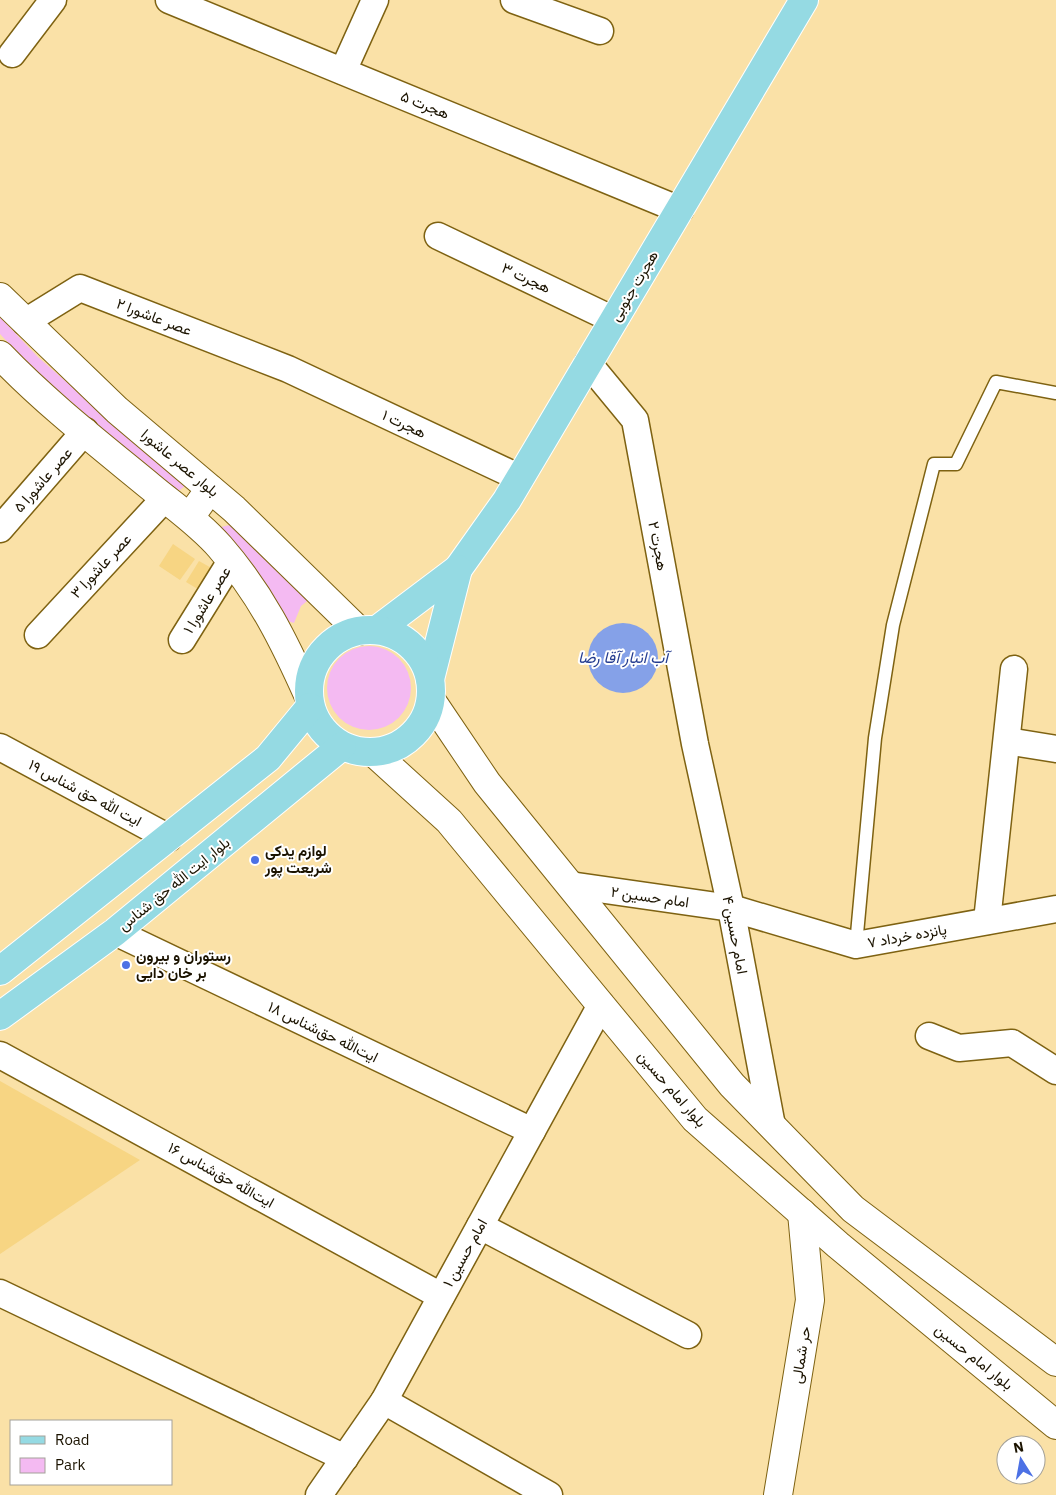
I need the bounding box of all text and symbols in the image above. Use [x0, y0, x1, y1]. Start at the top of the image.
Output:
street label: هجرت ۵ [398, 86, 452, 123]
street label: هجرت جنوبی [605, 247, 663, 325]
street label: هجرت ۳ [499, 258, 554, 297]
street label: عصر عاشورا ۲ [114, 293, 195, 340]
street label: هجرت ۱ [379, 405, 429, 442]
street label: بلوار عصر عاشورا [137, 425, 223, 501]
street label: عصر عاشورا ۵ [9, 443, 76, 516]
street label: هجرت ۲ [644, 520, 673, 572]
street label: عصر عاشورا ۳ [66, 529, 135, 602]
street label: عصر عاشورا ۱ [178, 562, 235, 637]
water label: آب انبار آقا رضا [578, 647, 672, 668]
street label: ایت الله حق شناس ۱۹ [25, 755, 145, 831]
street label: بلوار ایت الله حق شناس [114, 833, 234, 935]
place label: لوازم یدکی شریعت پور [264, 841, 332, 878]
marker: لوازم یدکی شریعت پور [249, 854, 261, 866]
street label: امام حسین ۲ [610, 882, 690, 912]
street label: امام حسین ۴ [718, 894, 752, 976]
street label: پانزده خرداد ۷ [866, 919, 948, 953]
place label: رستوران و بیرون بر خان دایی [136, 946, 231, 982]
marker: رستوران و بیرون بر خان دایی [120, 959, 132, 971]
street label: ایت‌الله حق‌شناس ۱۸ [265, 997, 381, 1067]
street label: بلوار امام حسین [633, 1046, 711, 1132]
street label: ایت‌الله حق‌شناس ۱۶ [164, 1138, 278, 1212]
street label: امام حسین ۱ [438, 1215, 492, 1291]
street label: بلوار امام حسین [931, 1319, 1017, 1395]
street label: حر شمالی [787, 1325, 815, 1385]
legend [10, 1420, 172, 1485]
text: Road [55, 1430, 90, 1449]
north arrow [996, 1435, 1046, 1485]
text: N [1012, 1437, 1025, 1457]
text: Park [55, 1455, 85, 1474]

